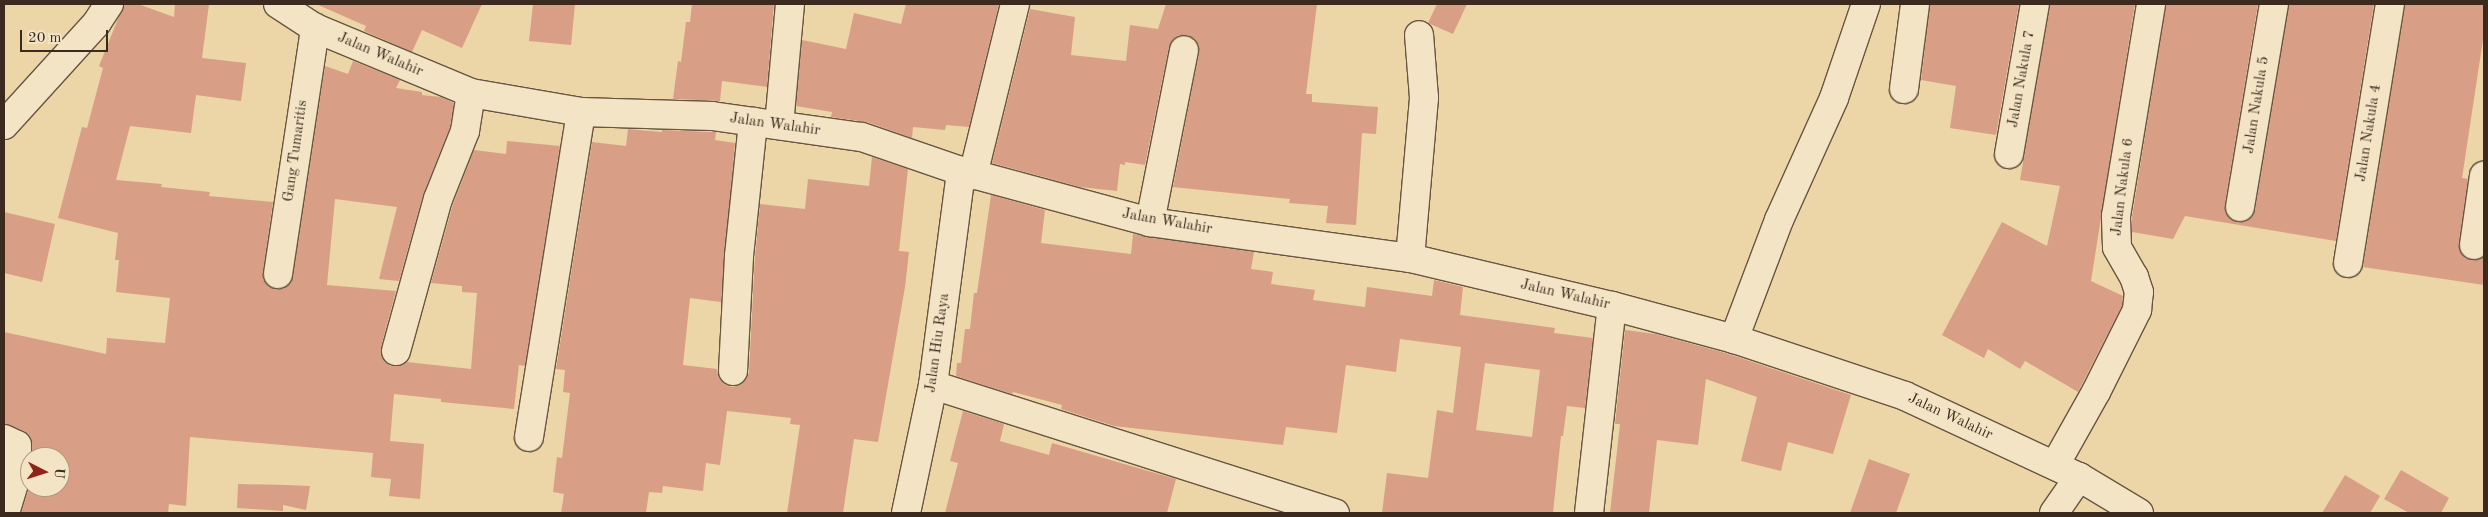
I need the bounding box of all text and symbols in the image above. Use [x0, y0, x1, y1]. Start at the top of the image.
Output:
scale bar [22, 20, 110, 52]
street label: Jalan Walahir [334, 29, 426, 81]
street label: Jalan Nakula 7 [2005, 29, 2039, 129]
text: 20 m [28, 31, 62, 46]
street label: Jalan Nakula 5 [2240, 55, 2274, 155]
street label: Jalan Nakula 4 [2352, 83, 2386, 183]
street label: Gang Tumaritis [280, 99, 312, 203]
street label: Jalan Walahir [729, 110, 821, 140]
street label: Jalan Nakula 6 [2108, 137, 2138, 237]
street label: Jalan Walahir [1120, 205, 1214, 239]
street label: Jalan Walahir [1518, 276, 1612, 314]
street label: Jalan Hiu Raya [922, 292, 954, 394]
street label: Jalan Walahir [1905, 390, 1995, 444]
north arrow [20, 447, 70, 497]
text: U [51, 467, 66, 479]

